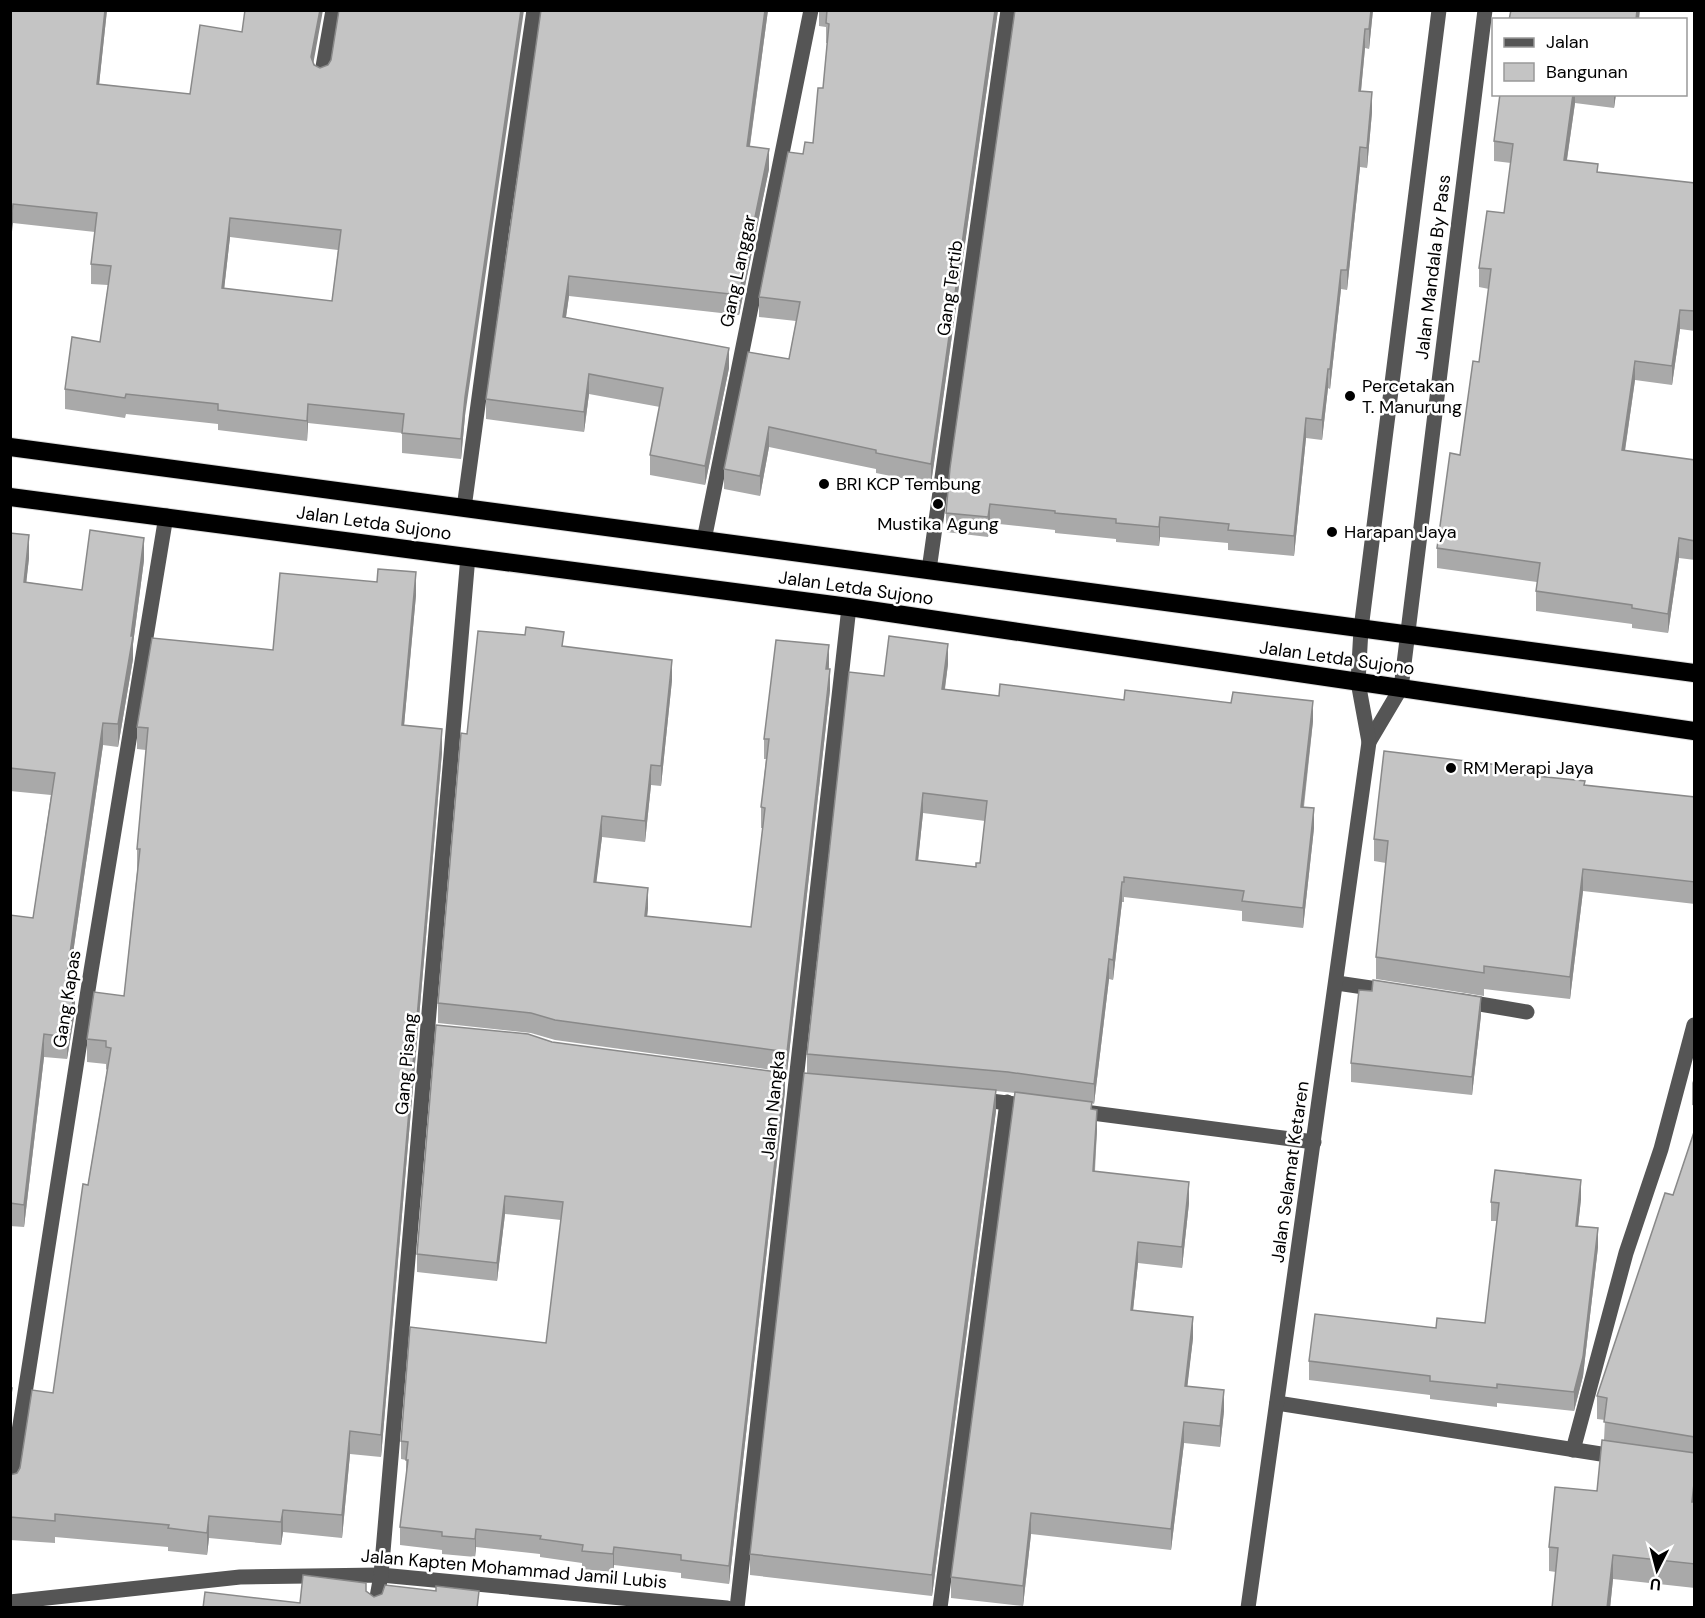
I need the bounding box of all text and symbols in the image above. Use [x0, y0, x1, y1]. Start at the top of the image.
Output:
legend [1492, 18, 1687, 96]
text: Jalan [1546, 30, 1589, 54]
text: Bangunan [1546, 60, 1628, 84]
street label: Jalan Mandala By Pass [1410, 173, 1456, 361]
street label: Gang Langgar [714, 212, 762, 330]
street label: Gang Tertib [931, 238, 969, 338]
place label: Percetakan T. Manurung [1362, 374, 1462, 419]
marker: Percetakan T. Manurung [1343, 389, 1357, 403]
place label: BRI KCP Tembung [836, 472, 981, 496]
marker: BRI KCP Tembung [817, 477, 831, 491]
marker: Mustika Agung [931, 497, 945, 511]
street label: Jalan Letda Sujono [295, 500, 453, 546]
place label: Mustika Agung [877, 512, 999, 536]
place label: Harapan Jaya [1344, 520, 1456, 544]
marker: Harapan Jaya [1325, 525, 1339, 539]
street label: Jalan Letda Sujono [777, 565, 935, 611]
street label: Jalan Letda Sujono [1258, 635, 1416, 681]
place label: RM Merapi Jaya [1463, 756, 1594, 780]
marker: RM Merapi Jaya [1444, 761, 1458, 775]
street label: Gang Kapas [47, 948, 87, 1050]
street label: Gang Pisang [390, 1012, 422, 1116]
street label: Jalan Nangka [755, 1049, 791, 1161]
street label: Jalan Selamat Ketaren [1265, 1080, 1315, 1264]
north arrow [1627, 1540, 1687, 1600]
street label: Jalan Kapten Mohammad Jamil Lubis [360, 1544, 668, 1594]
text: U [1649, 1573, 1662, 1595]

